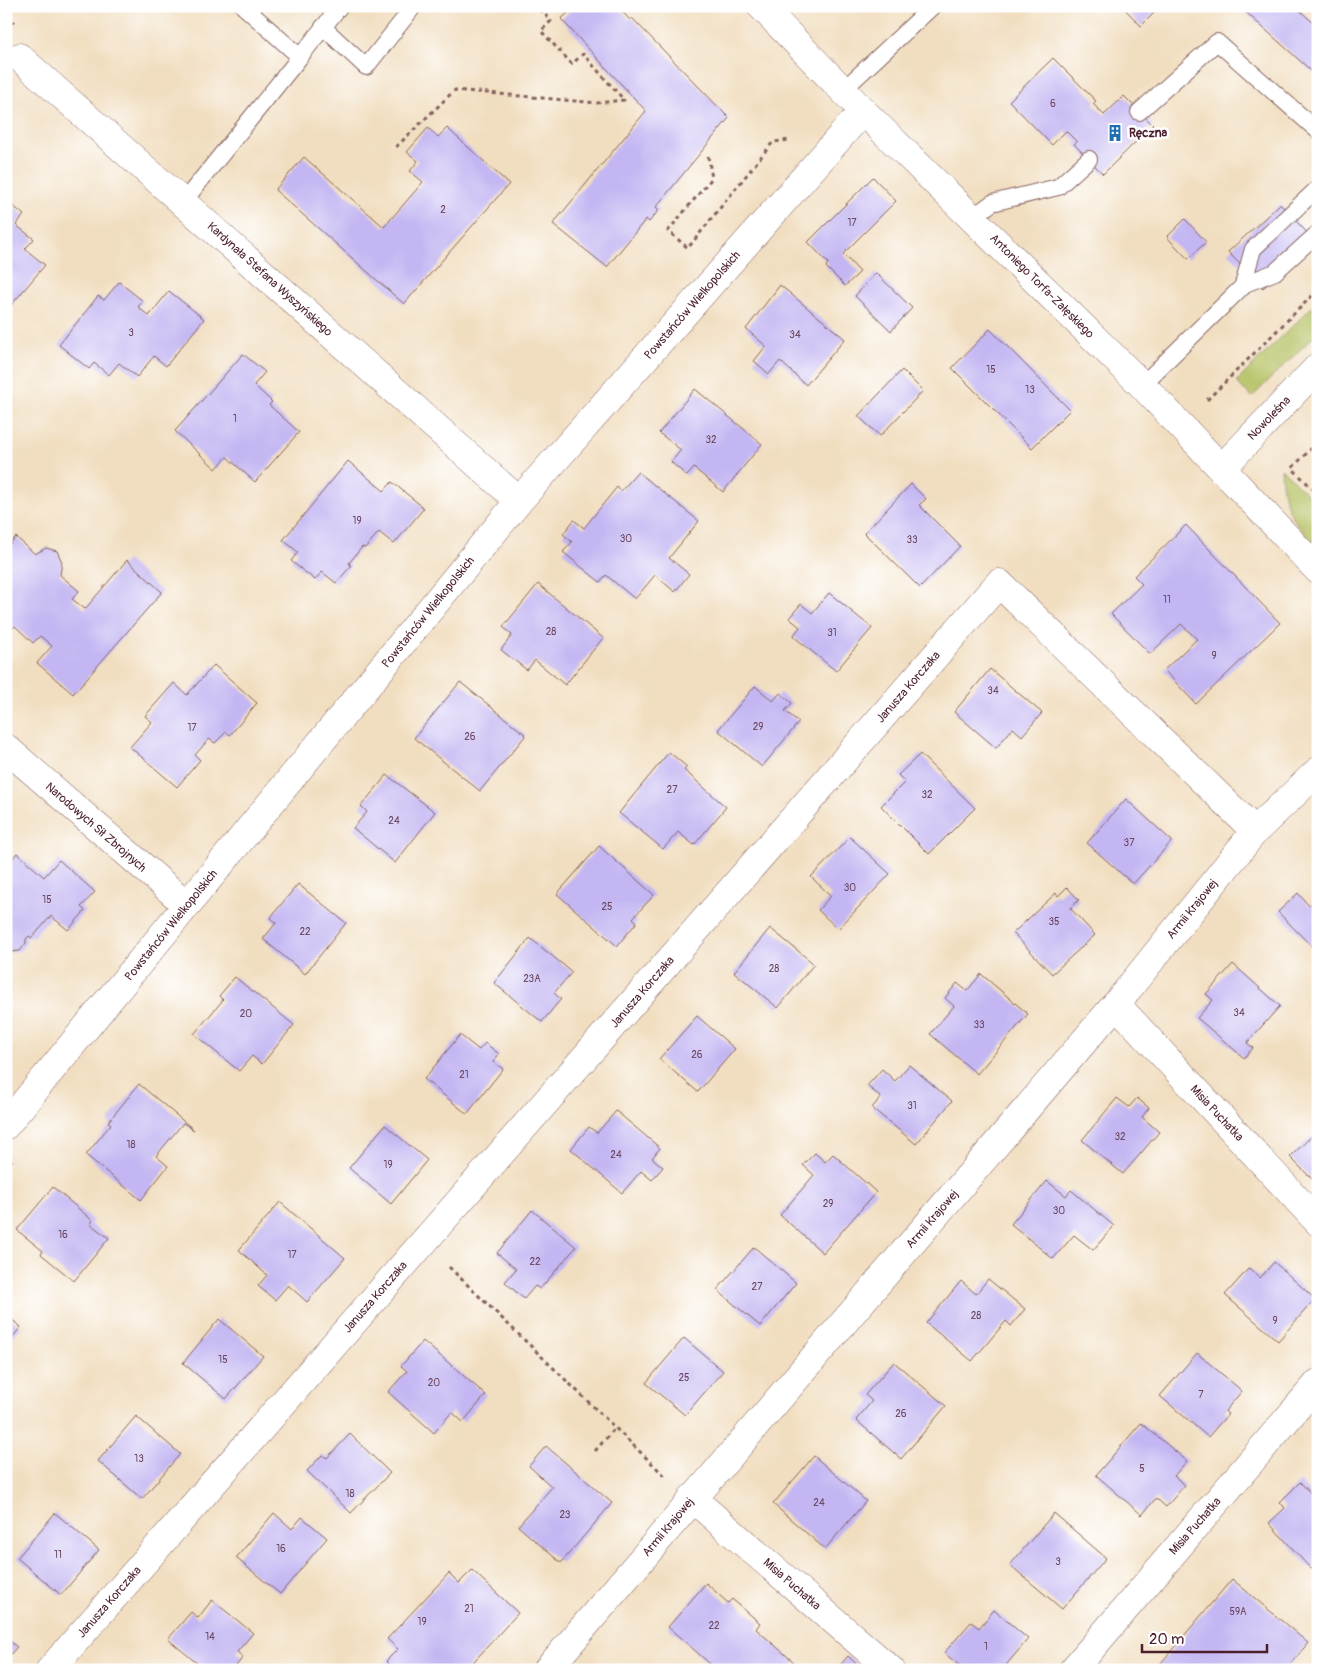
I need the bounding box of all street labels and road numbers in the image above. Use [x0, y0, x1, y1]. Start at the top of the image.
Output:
street label: Kardynała Stefana Wyszyńskiego [204, 219, 336, 340]
street label: Antoniego Torfa-Załęskiego [986, 231, 1097, 342]
street label: Powstańców Wielkopolskich [641, 248, 744, 363]
street label: Nowoleśna [1245, 393, 1294, 444]
street label: Powstańców Wielkopolskich [379, 553, 478, 671]
street label: Janusza Korczaka [873, 648, 944, 726]
street label: Narodowych Sił Zbrojnych [42, 779, 150, 876]
street label: Powstańców Wielkopolskich [122, 866, 221, 984]
street label: Armii Krajowej [1164, 876, 1221, 942]
street label: Janusza Korczaka [607, 953, 678, 1031]
street label: Misia Puchatka [1187, 1082, 1247, 1145]
street label: Armii Krajowej [903, 1187, 962, 1252]
street label: Janusza Korczaka [340, 1258, 411, 1336]
street label: Misia Puchatka [1166, 1494, 1225, 1558]
street label: Armii Krajowej [639, 1495, 698, 1560]
street label: Misia Puchatka [760, 1555, 824, 1614]
street label: Janusza Korczaka [74, 1563, 145, 1641]

